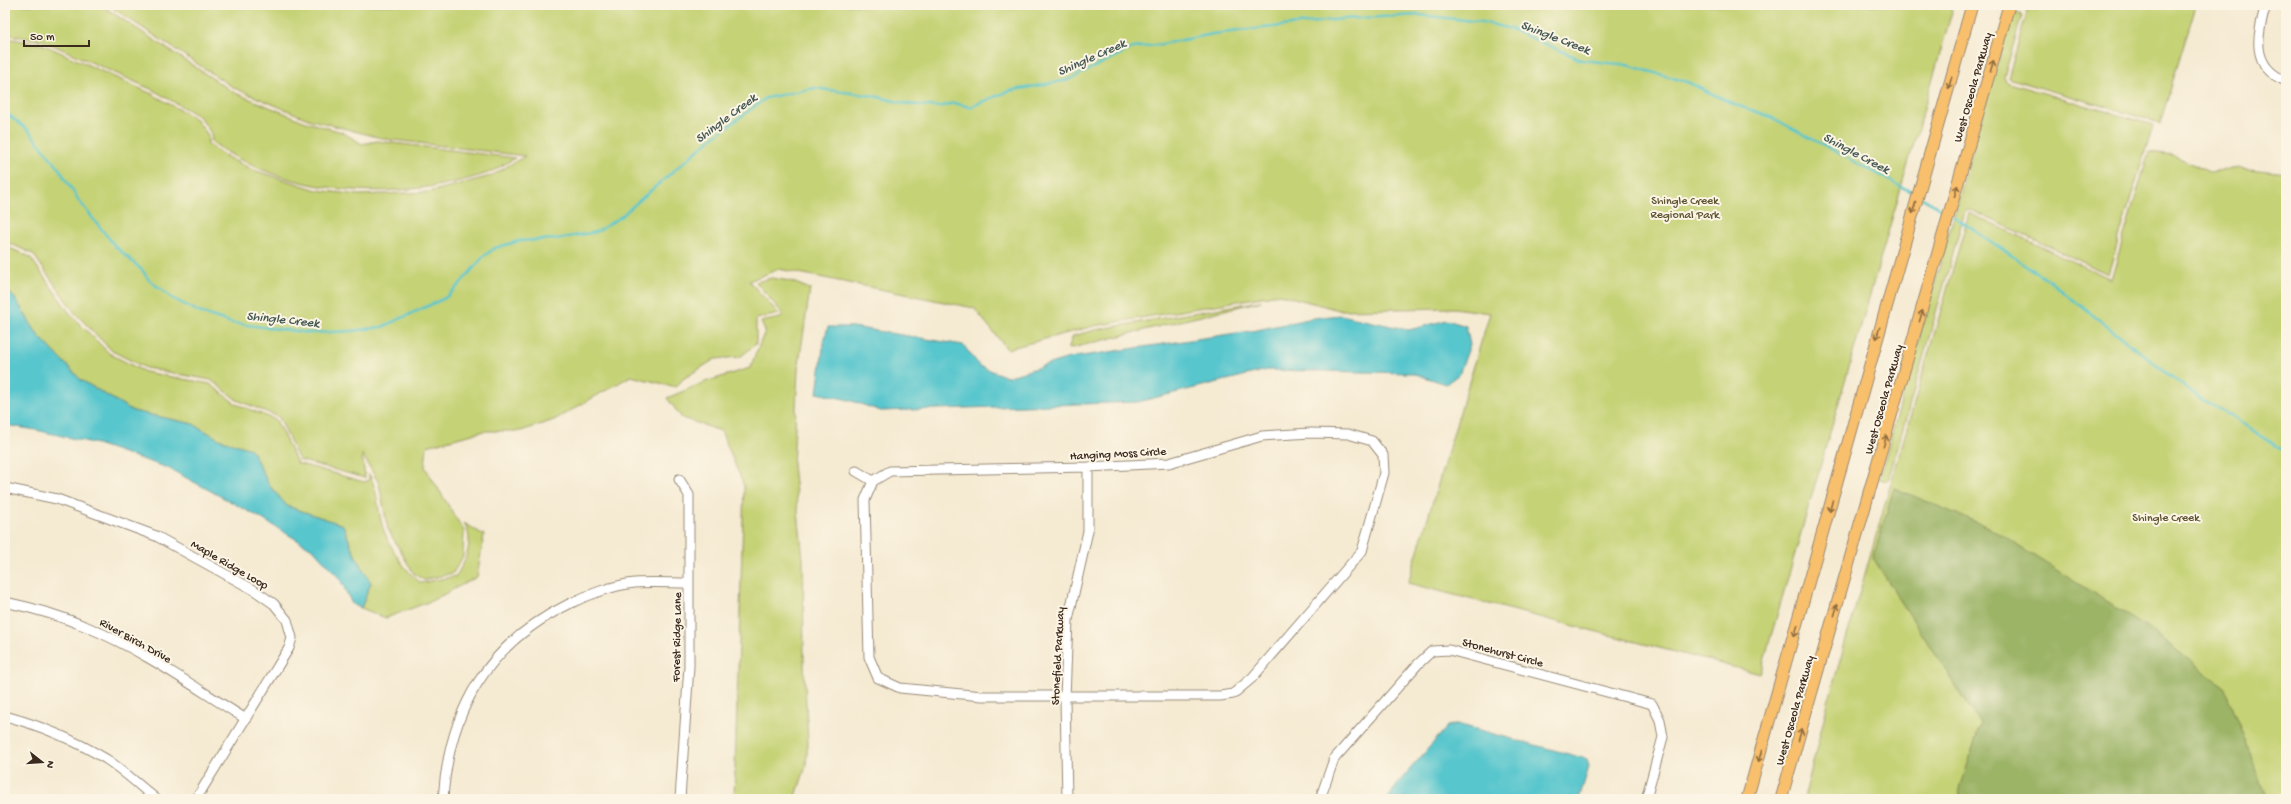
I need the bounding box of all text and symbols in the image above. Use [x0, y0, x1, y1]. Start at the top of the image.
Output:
water label: Shingle Creek [1518, 18, 1593, 59]
scale bar [24, 22, 89, 48]
text: 50 m [30, 31, 55, 45]
street label: West Osceola Parkway [1952, 31, 1996, 144]
water label: Shingle Creek [1056, 36, 1129, 80]
one-way arrow [1989, 59, 1996, 72]
one-way arrow [1946, 76, 1953, 89]
water label: Shingle Creek [693, 90, 761, 147]
water label: Shingle Creek [1820, 130, 1893, 179]
one-way arrow [1953, 184, 1960, 197]
park label: Shingle Creek Regional Park [1651, 195, 1721, 223]
one-way arrow [1910, 201, 1917, 214]
water label: Shingle Creek [246, 309, 321, 332]
one-way arrow [1917, 309, 1925, 322]
one-way arrow [1874, 326, 1882, 339]
street label: West Osceola Parkway [1863, 343, 1907, 456]
one-way arrow [1882, 434, 1889, 447]
street label: Hanging Moss Circle [1070, 445, 1167, 465]
one-way arrow [1827, 499, 1834, 512]
park label: Shingle Creek [2132, 512, 2201, 526]
street label: Maple Ridge Loop [188, 538, 270, 594]
street label: Forest Ridge Lane [670, 591, 686, 683]
one-way arrow [1833, 604, 1840, 617]
street label: Stonefield Parkway [1049, 607, 1069, 706]
street label: River Birch Drive [97, 616, 174, 668]
one-way arrow [1792, 624, 1799, 637]
street label: Stonehurst Circle [1460, 636, 1545, 672]
street label: West Osceola Parkway [1774, 654, 1818, 767]
one-way arrow [1797, 728, 1804, 741]
north arrow [22, 742, 62, 782]
one-way arrow [1756, 749, 1763, 762]
text: N [43, 759, 56, 770]

